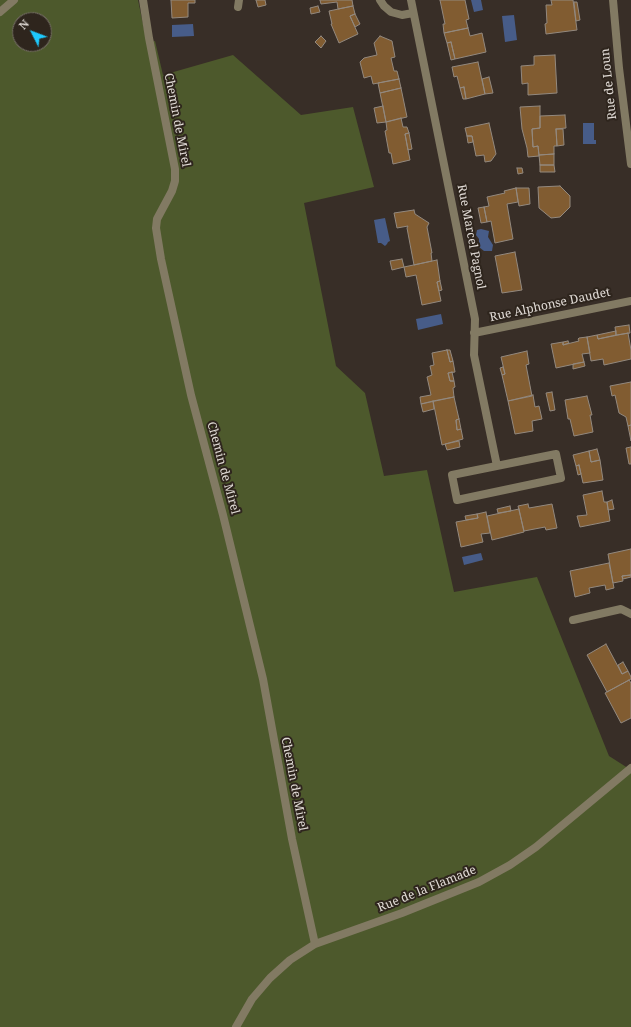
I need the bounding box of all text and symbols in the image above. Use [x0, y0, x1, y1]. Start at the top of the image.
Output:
north arrow [12, 12, 52, 52]
text: N [15, 16, 32, 33]
street label: Rue de Loun [598, 48, 620, 120]
street label: Chemin de Mirel [161, 72, 193, 168]
street label: Rue Marcel Pagnol [454, 183, 488, 291]
street label: Rue Alphonse Daudet [488, 285, 612, 325]
street label: Chemin de Mirel [204, 420, 242, 516]
street label: Chemin de Mirel [278, 736, 310, 832]
street label: Rue de la Flamade [376, 863, 478, 915]

